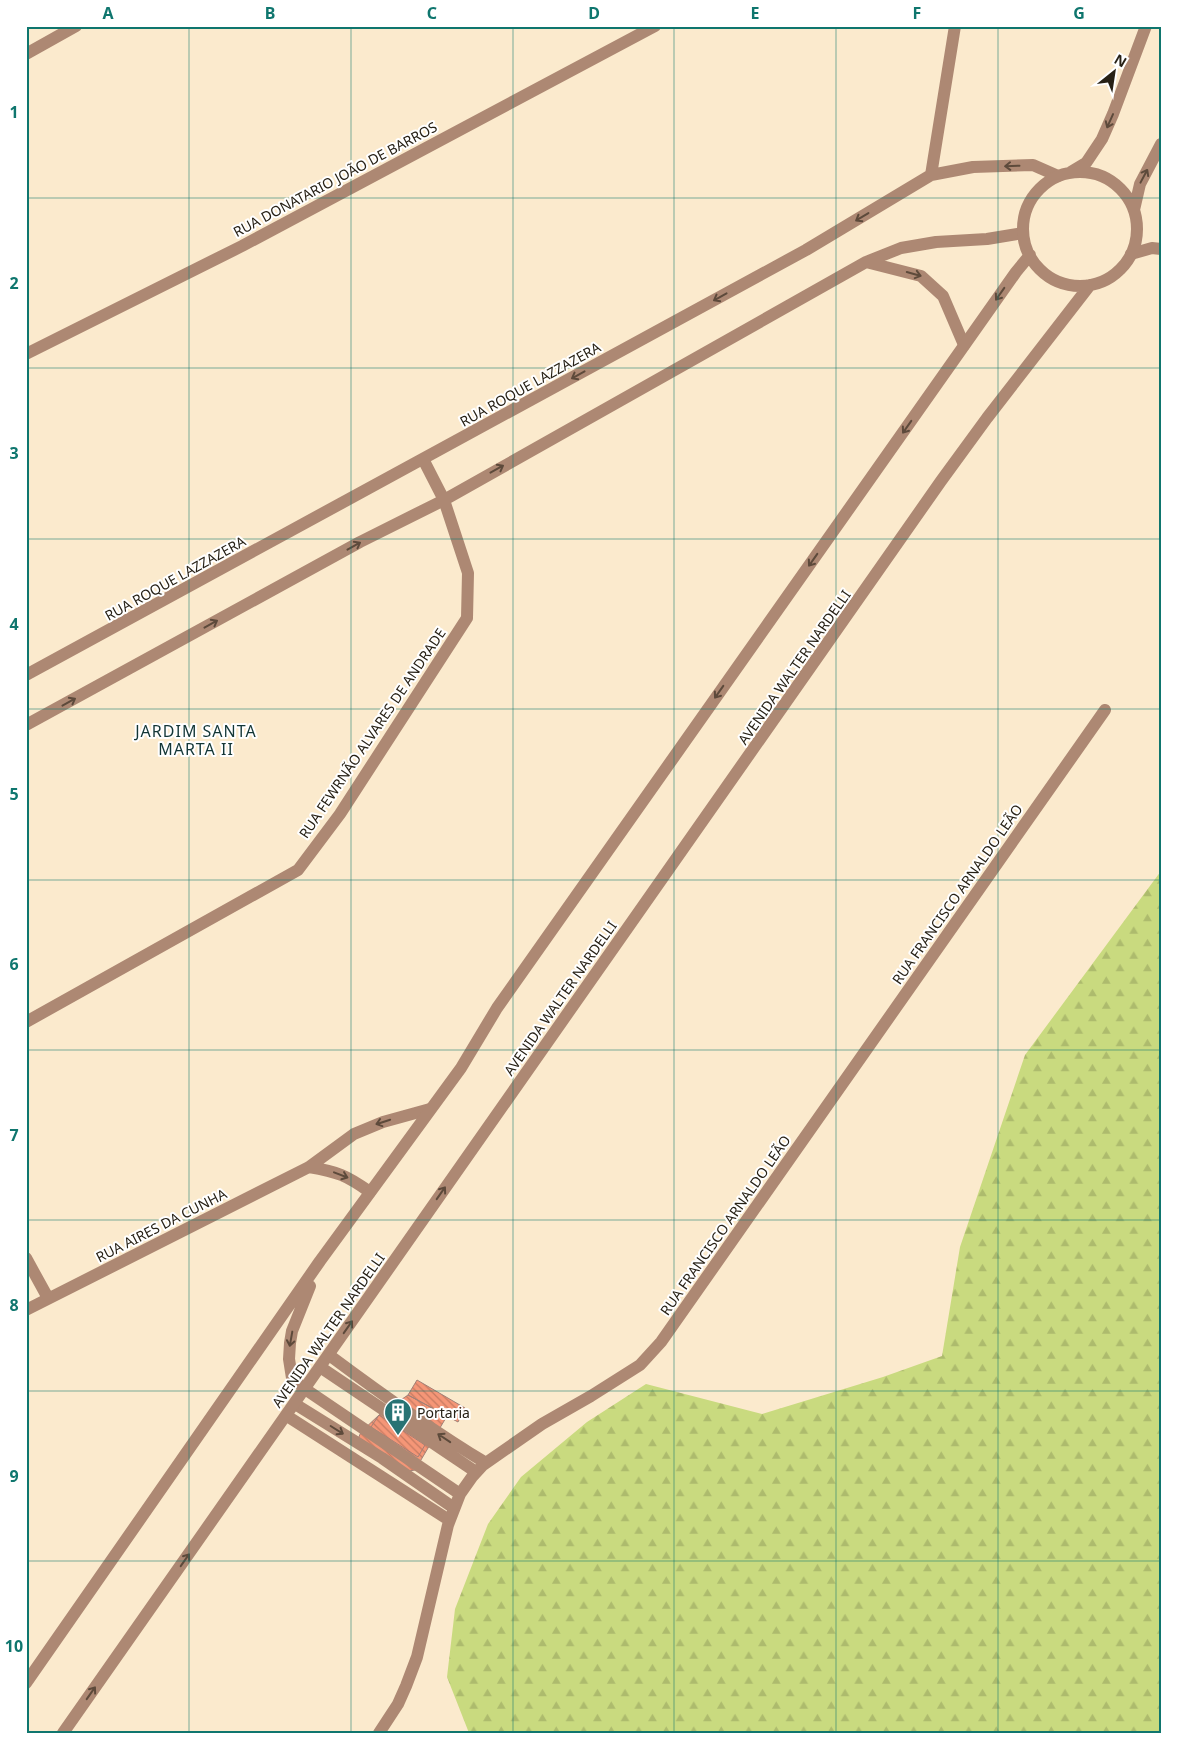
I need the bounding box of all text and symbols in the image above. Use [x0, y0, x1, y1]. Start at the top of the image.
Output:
text: A [102, 2, 114, 24]
text: B [265, 2, 275, 24]
text: C [427, 2, 437, 24]
text: D [588, 2, 600, 24]
text: E [751, 2, 760, 24]
text: F [913, 2, 921, 24]
text: G [1073, 2, 1085, 24]
north arrow [1090, 48, 1140, 98]
text: N [1111, 49, 1130, 71]
text: 1 [9, 101, 19, 123]
one-way arrow [1105, 113, 1114, 128]
street label: RUA DONATARIO JOÃO DE BARROS [230, 117, 441, 241]
one-way arrow [1004, 161, 1020, 171]
one-way arrow [1139, 168, 1149, 183]
one-way arrow [855, 212, 869, 222]
one-way arrow [905, 270, 921, 280]
text: 2 [9, 272, 19, 294]
one-way arrow [995, 287, 1005, 301]
one-way arrow [713, 292, 728, 302]
street label: RUA ROQUE LAZZAZERA [456, 337, 604, 431]
one-way arrow [570, 370, 585, 380]
one-way arrow [902, 420, 912, 434]
text: 3 [9, 442, 19, 464]
one-way arrow [490, 464, 504, 474]
street label: RUA ROQUE LAZZAZERA [101, 531, 249, 625]
one-way arrow [346, 540, 361, 550]
one-way arrow [808, 552, 818, 566]
street label: AVENIDA WALTER NARDELLI [733, 586, 855, 748]
text: 4 [9, 613, 19, 635]
one-way arrow [204, 619, 219, 629]
street label: RUA FEWRNÃO ALVARES DE ANDRADE [294, 624, 450, 842]
one-way arrow [714, 685, 724, 699]
one-way arrow [61, 697, 76, 706]
district label: JARDIM SANTA MARTA II [133, 720, 257, 760]
text: 5 [9, 783, 19, 805]
street label: RUA FRANCISCO ARNALDO LEÃO [887, 800, 1027, 988]
street label: AVENIDA WALTER NARDELLI [499, 917, 621, 1079]
text: 6 [9, 953, 19, 975]
one-way arrow [375, 1118, 391, 1128]
text: 7 [9, 1124, 19, 1146]
street label: RUA FRANCISCO ARNALDO LEÃO [655, 1131, 795, 1319]
one-way arrow [333, 1171, 349, 1180]
street label: RUA AIRES DA CUNHA [92, 1184, 230, 1266]
one-way arrow [436, 1187, 446, 1201]
street label: AVENIDA WALTER NARDELLI [267, 1249, 389, 1411]
text: 8 [9, 1294, 19, 1316]
one-way arrow [343, 1320, 354, 1334]
one-way arrow [285, 1331, 295, 1347]
building icon: Portaria [383, 1397, 413, 1436]
place label: Portaria [417, 1403, 470, 1422]
one-way arrow [329, 1425, 343, 1435]
one-way arrow [437, 1432, 451, 1443]
text: 9 [9, 1465, 19, 1487]
one-way arrow [180, 1553, 190, 1567]
text: 10 [5, 1635, 23, 1657]
one-way arrow [86, 1686, 96, 1700]

